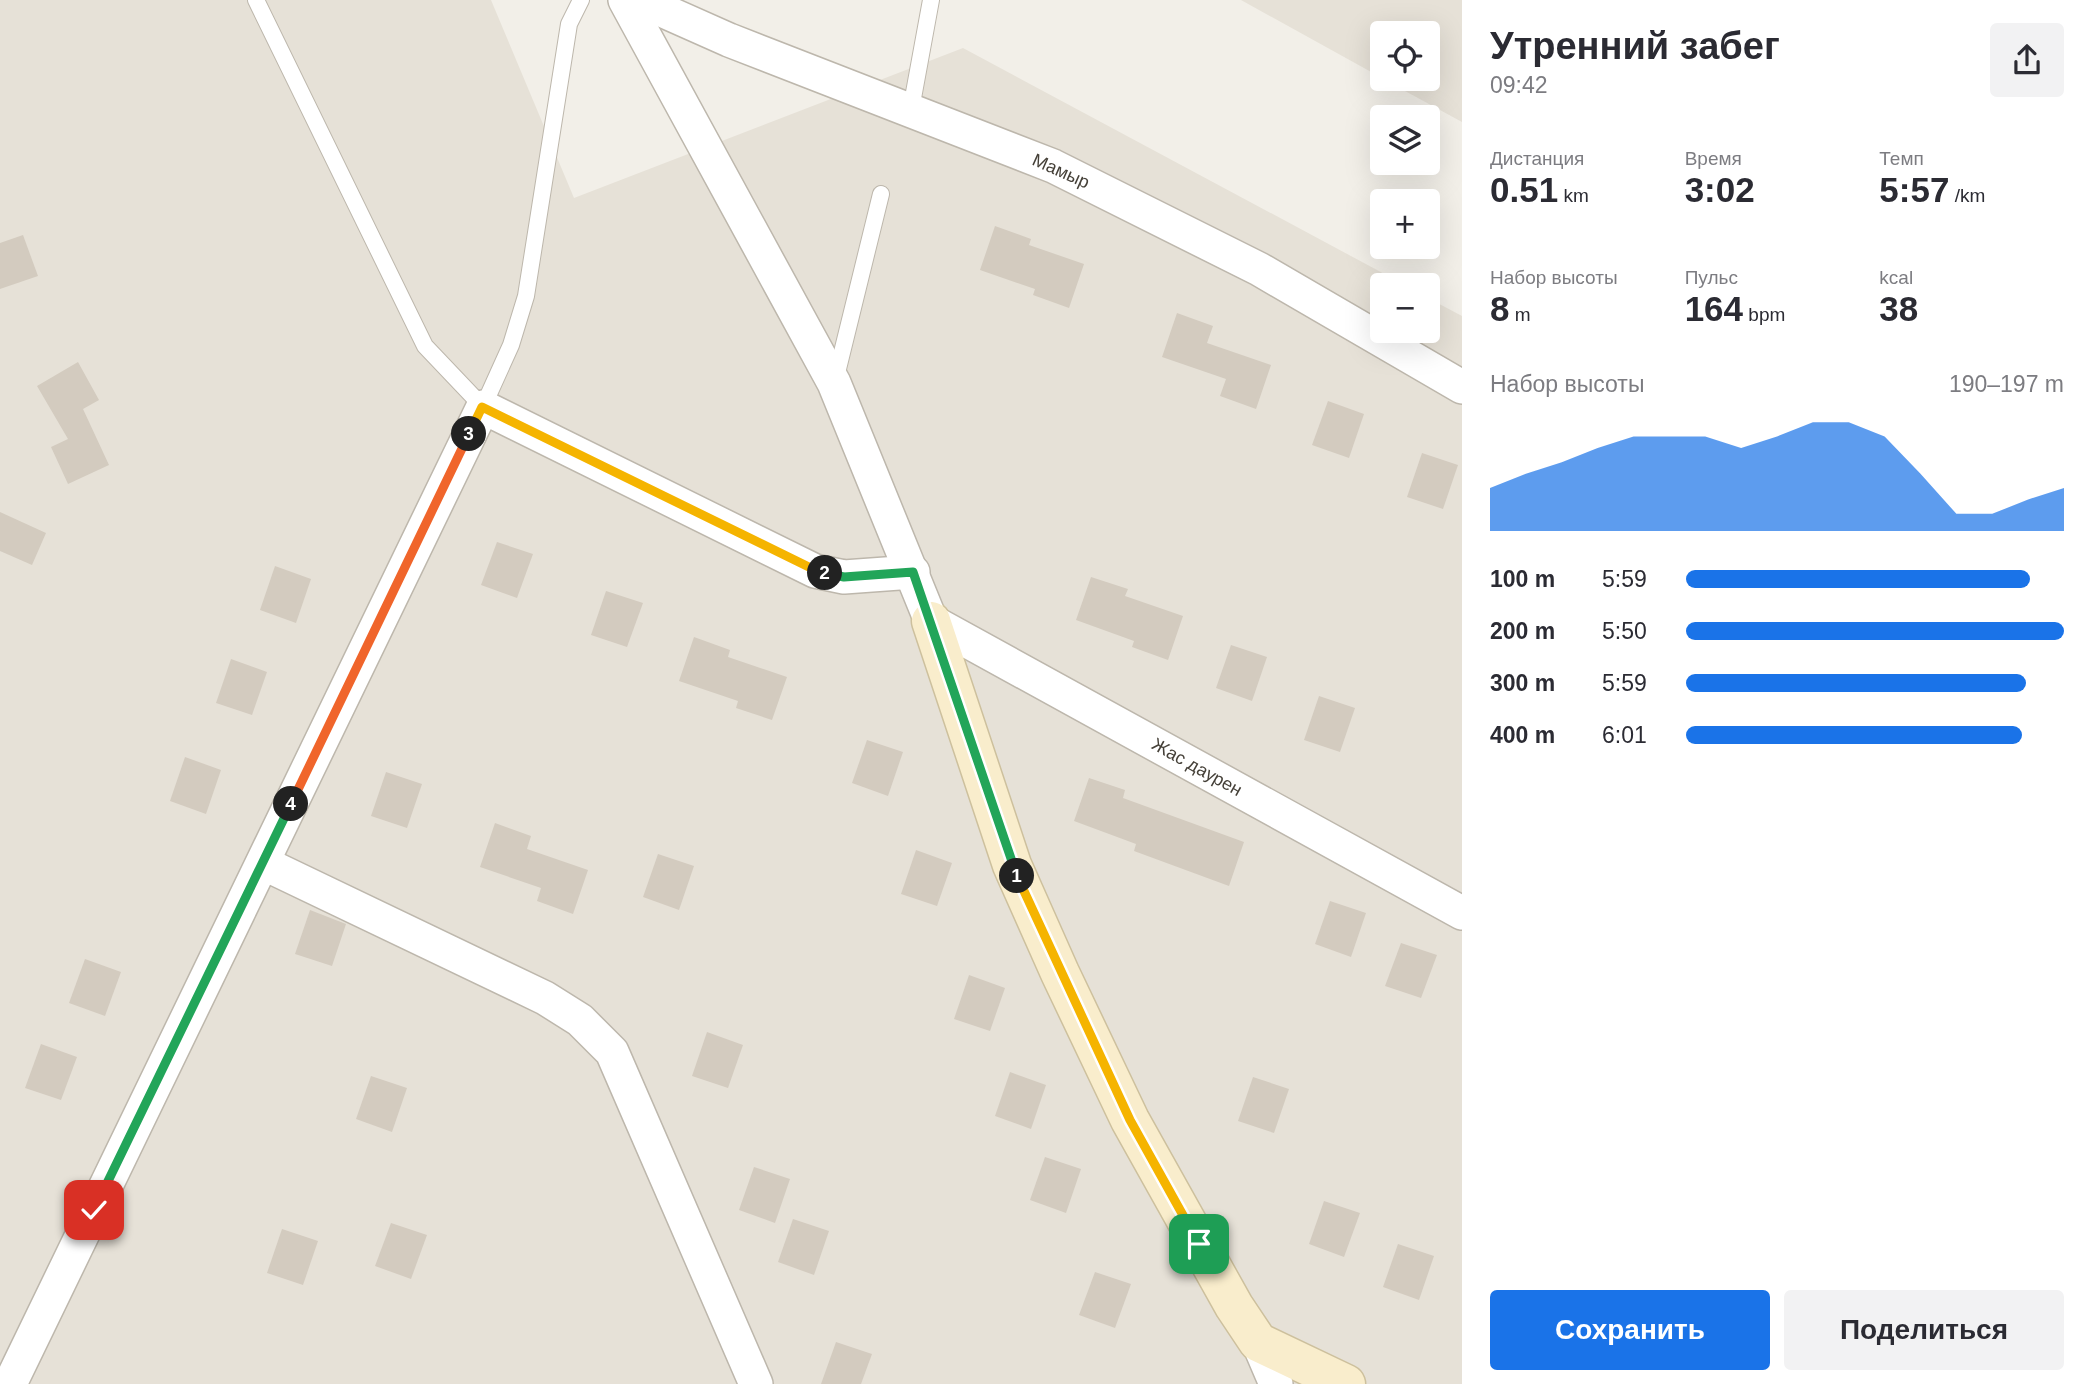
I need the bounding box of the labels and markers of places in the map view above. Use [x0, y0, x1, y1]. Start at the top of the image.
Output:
pin: 3 [452, 416, 486, 452]
pin: 2 [808, 556, 842, 590]
pin: 4 [274, 786, 308, 822]
pin: 1 [1000, 858, 1034, 894]
pin [64, 1180, 124, 1240]
pin [1169, 1214, 1229, 1274]

